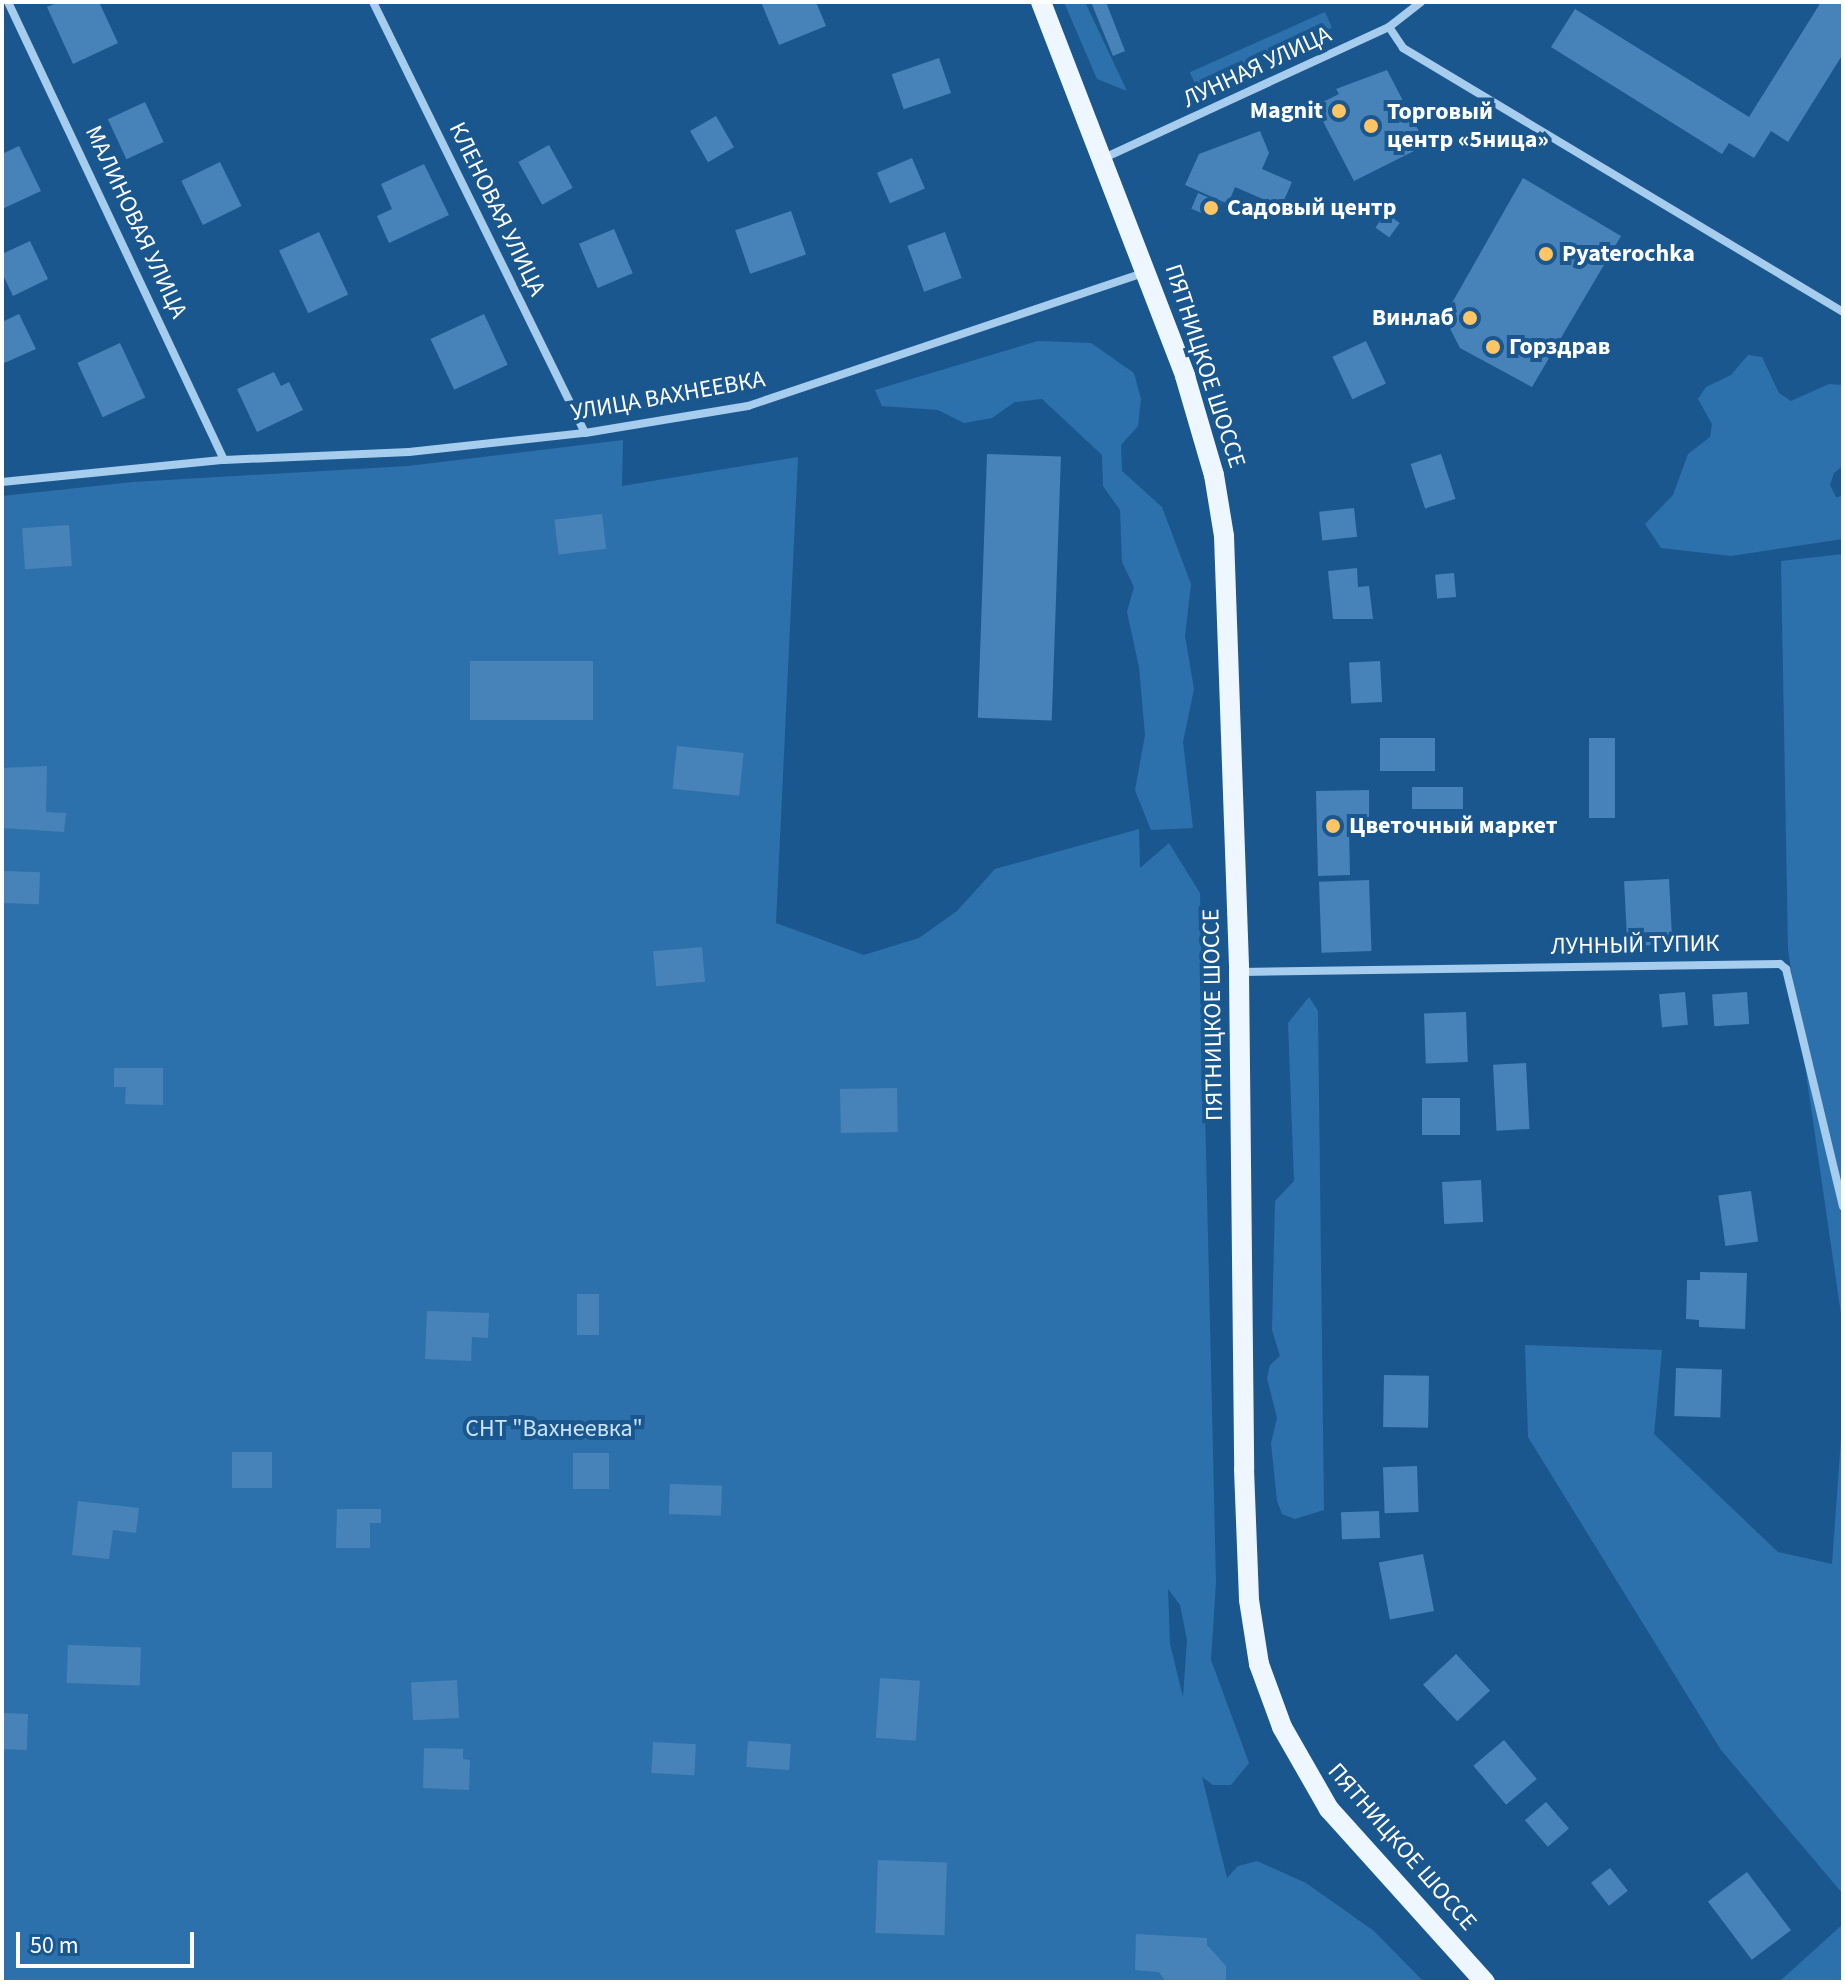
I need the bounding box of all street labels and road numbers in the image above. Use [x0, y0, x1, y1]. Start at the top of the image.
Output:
street label: ЛУННАЯ УЛИЦА [1178, 20, 1336, 114]
street label: КЛЕНОВАЯ УЛИЦА [442, 117, 552, 301]
street label: МАЛИНОВАЯ УЛИЦА [79, 121, 193, 323]
street label: ПЯТНИЦКОЕ ШОССЕ [1158, 261, 1252, 471]
street label: УЛИЦА ВАХНЕЕВКА [569, 365, 767, 427]
street label: ПЯТНИЦКОЕ ШОССЕ [1197, 909, 1229, 1121]
street label: ЛУННЫЙ ТУПИК [1550, 929, 1720, 961]
street label: ПЯТНИЦКОЕ ШОССЕ [1321, 1757, 1483, 1937]

